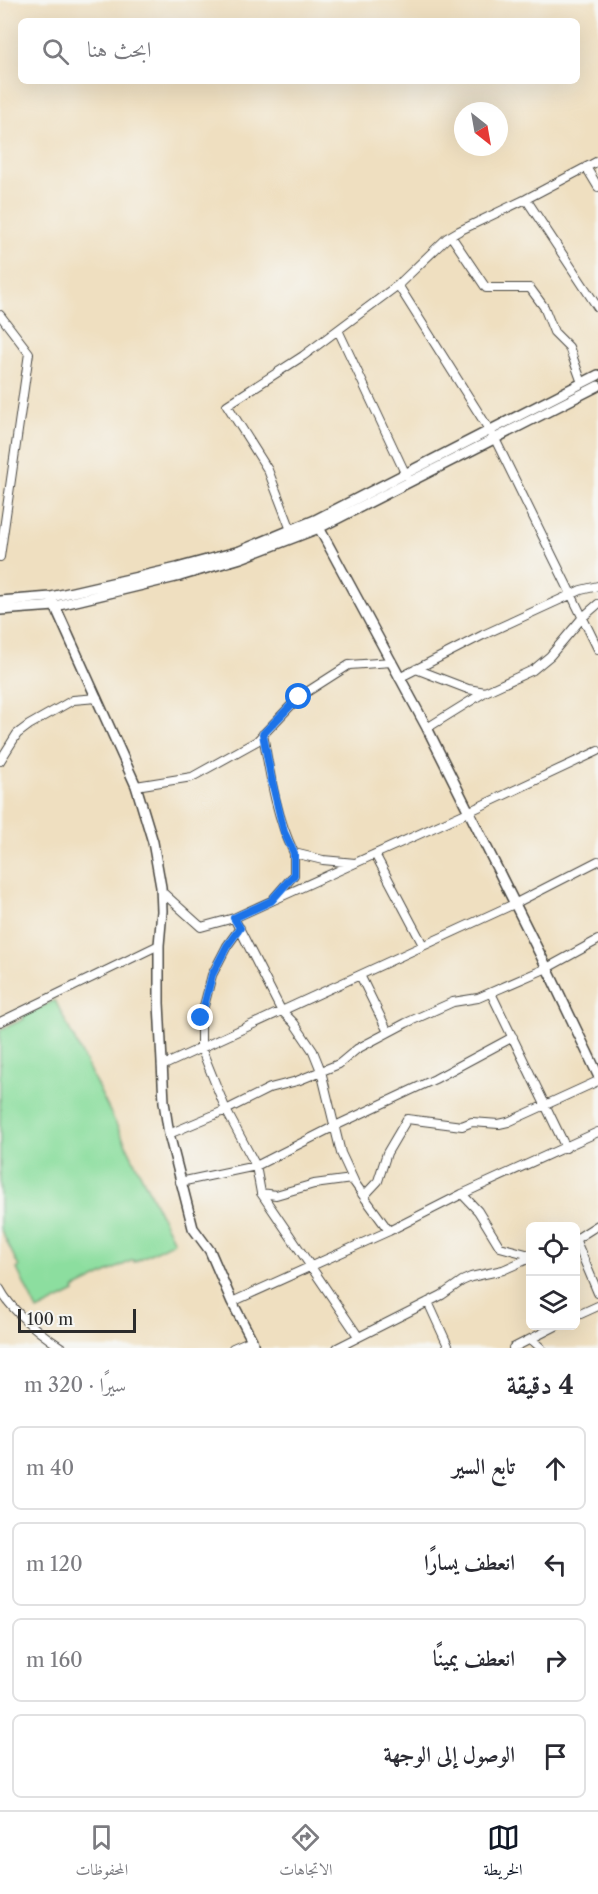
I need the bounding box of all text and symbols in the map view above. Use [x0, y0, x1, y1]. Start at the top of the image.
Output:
search box [18, 18, 580, 84]
icon: search [39, 35, 72, 68]
text: ابحث هنا [87, 36, 152, 63]
north arrow [454, 102, 508, 156]
route start [285, 683, 311, 709]
route end [187, 1004, 213, 1030]
map controls [526, 1222, 580, 1330]
button: locate [526, 1222, 580, 1276]
button: layers [526, 1276, 580, 1330]
scale bar [18, 1306, 136, 1334]
text: 100 m [27, 1309, 73, 1329]
text: 4 دقيقة [507, 1369, 574, 1401]
text: سيرًا · 320 m [24, 1373, 126, 1397]
icon: ahead [539, 1452, 572, 1485]
text: تابع السير [452, 1453, 515, 1480]
text: 40 m [26, 1456, 74, 1480]
icon: left [539, 1548, 572, 1581]
text: انعطف يسارًا [424, 1549, 515, 1576]
text: 120 m [26, 1552, 83, 1576]
icon: right [539, 1644, 572, 1677]
text: انعطف يمينًا [433, 1645, 515, 1672]
text: 160 m [26, 1648, 83, 1672]
icon: arrive [539, 1740, 572, 1773]
text: الوصول إلى الوجهة [383, 1741, 515, 1768]
tab: المحفوظات [76, 1821, 128, 1885]
tab: الاتجاهات [279, 1821, 333, 1885]
tab: الخريطة [484, 1821, 523, 1885]

